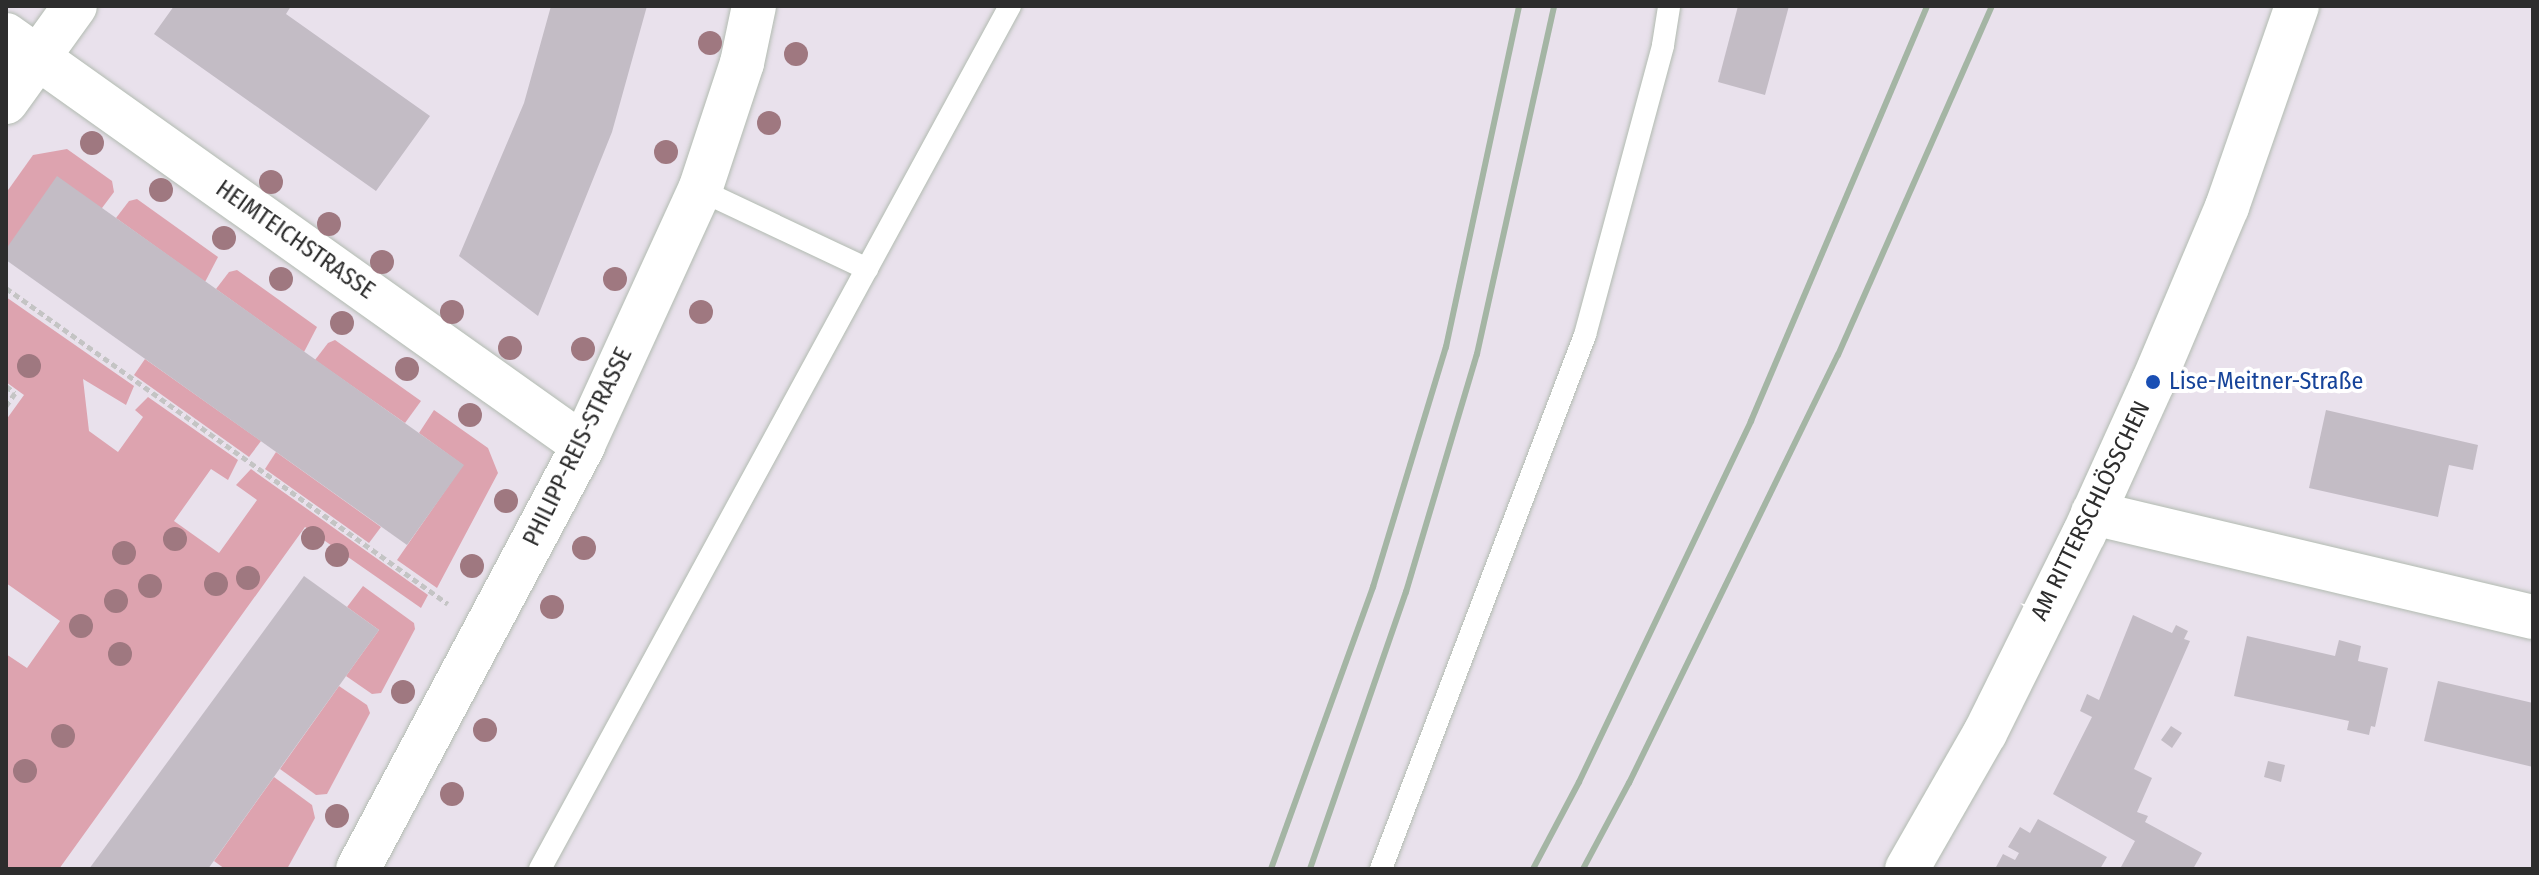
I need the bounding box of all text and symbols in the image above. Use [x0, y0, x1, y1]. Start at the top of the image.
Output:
street label: HEIMTEICHSTRASSE [210, 175, 380, 305]
street label: PHILIPP-REIS-STRASSE [517, 343, 639, 551]
place label: Lise-Meitner-Straße [2169, 368, 2363, 396]
marker: Lise-Meitner-Straße [2144, 373, 2162, 391]
street label: AM RITTERSCHLÖSSCHEN [2025, 397, 2157, 625]

